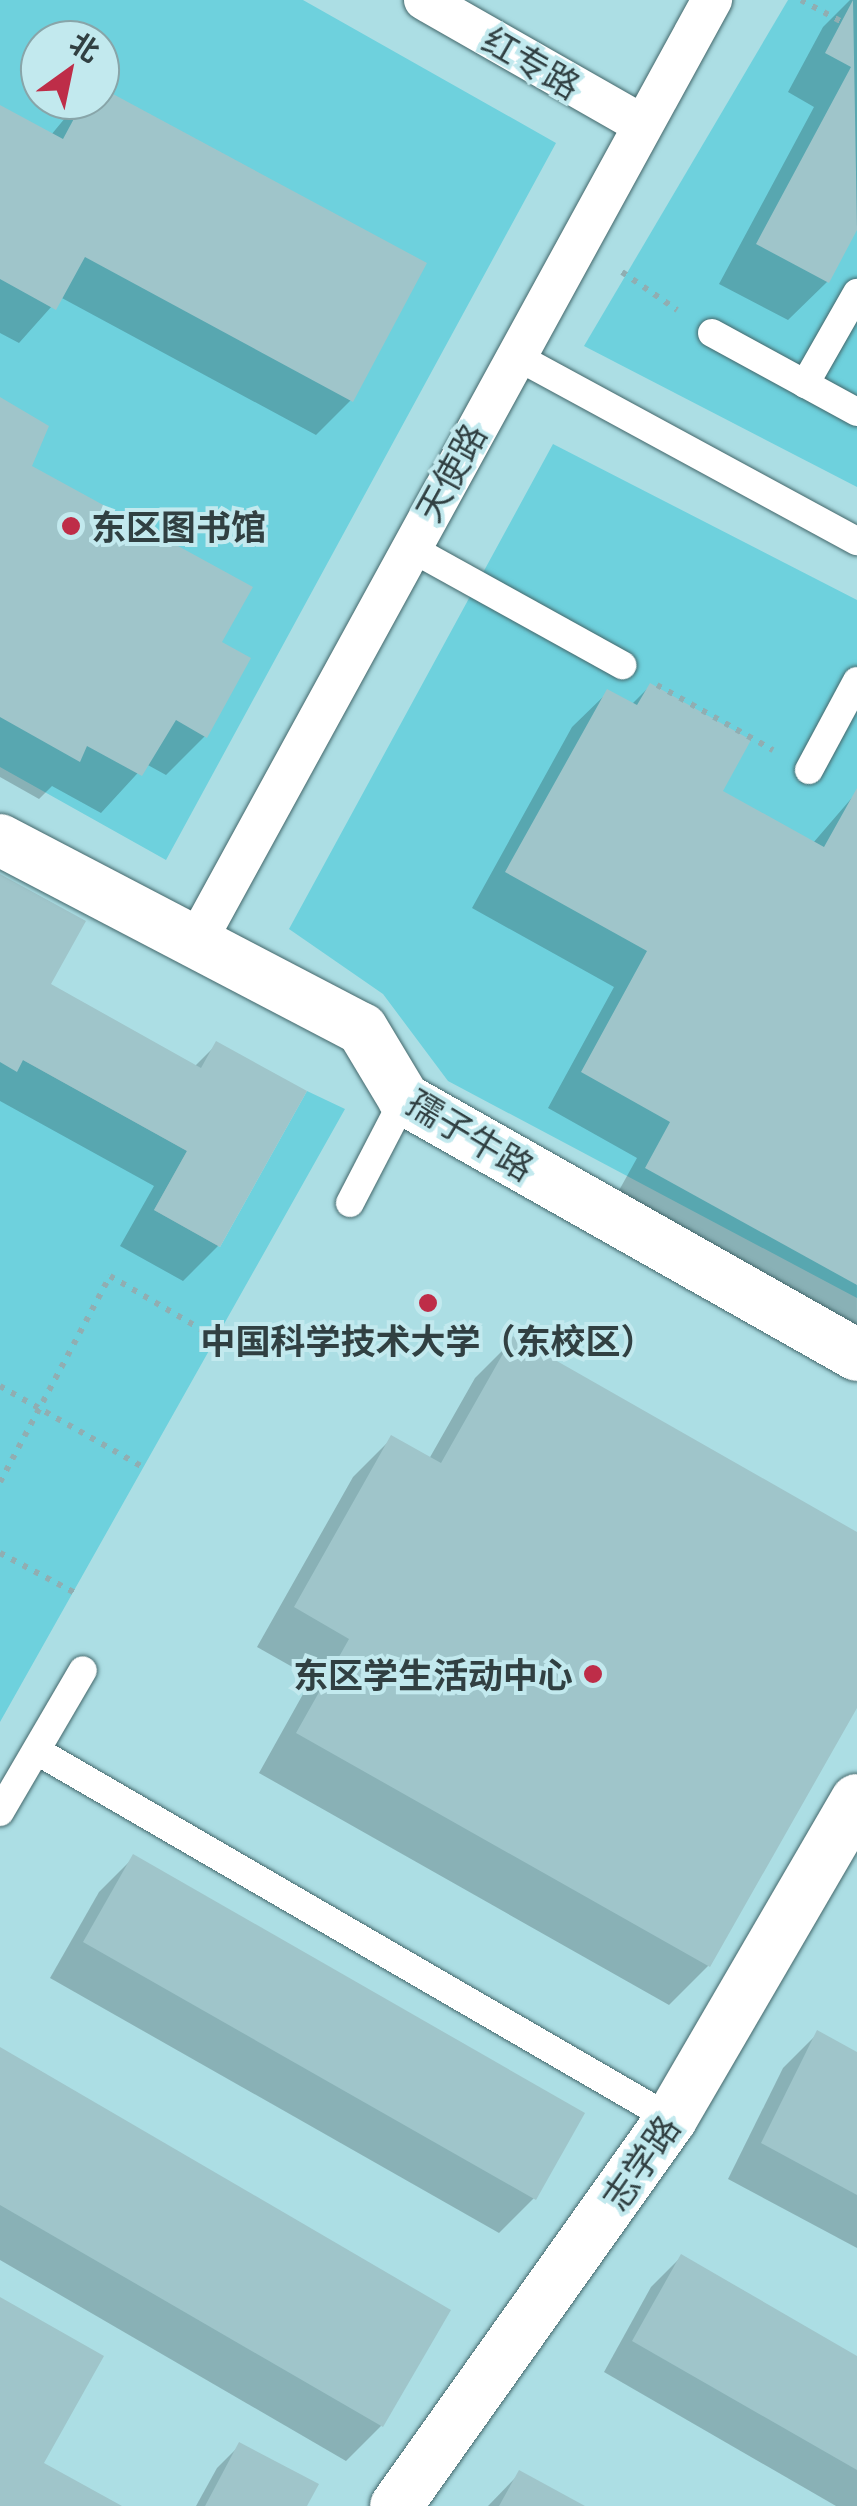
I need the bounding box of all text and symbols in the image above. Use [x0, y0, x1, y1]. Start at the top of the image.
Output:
street label: 红专路 [476, 18, 588, 106]
north arrow [20, 20, 120, 120]
text: 北 [64, 25, 106, 68]
street label: 天使路 [406, 416, 494, 528]
place label: 东区图书馆 [91, 505, 266, 547]
marker: 东区图书馆 [60, 515, 82, 537]
street label: 孺子牛路 [400, 1080, 542, 1188]
marker: 中国科学技术大学（东校区） [417, 1292, 439, 1314]
place label: 中国科学技术大学（东校区） [201, 1319, 655, 1361]
place label: 东区学生活动中心 [293, 1653, 573, 1695]
marker: 东区学生活动中心 [582, 1663, 604, 1685]
street label: 志学路 [593, 2107, 687, 2217]

